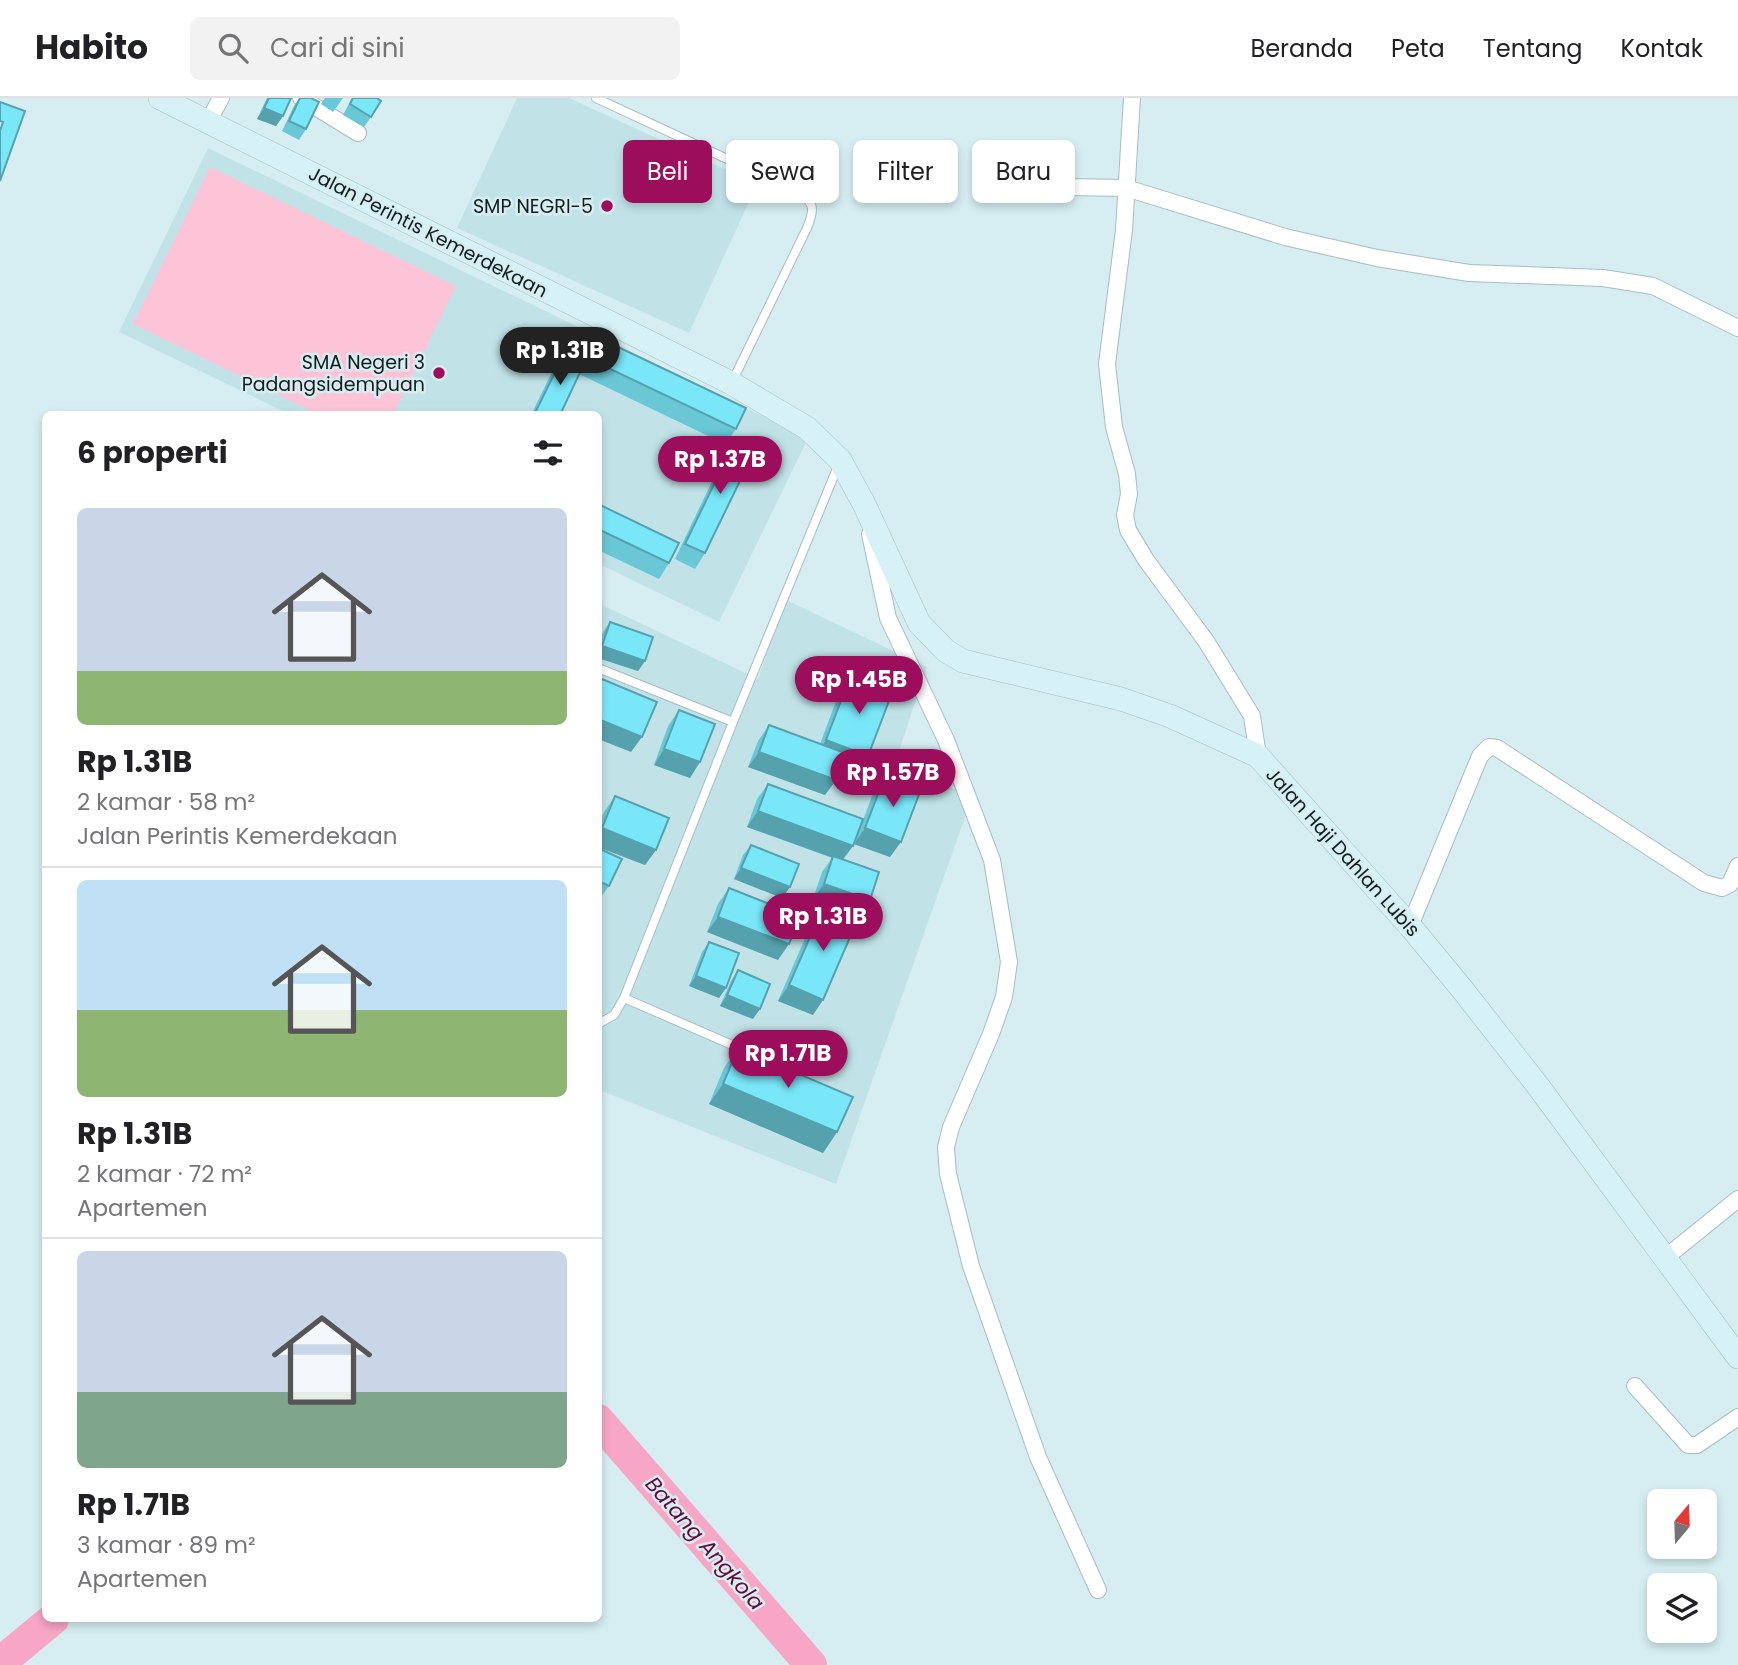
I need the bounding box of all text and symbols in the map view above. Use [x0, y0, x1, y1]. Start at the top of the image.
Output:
search box [190, 17, 680, 80]
text: Habito [35, 24, 148, 71]
icon: search [214, 29, 252, 67]
text: Cari di sini [270, 30, 405, 66]
text: Beranda [1250, 32, 1353, 65]
text: Peta [1391, 32, 1445, 65]
text: Tentang [1483, 32, 1583, 65]
text: Kontak [1621, 32, 1703, 65]
chip: Beli [623, 140, 712, 203]
chip: Sewa [726, 140, 839, 203]
chip: Filter [853, 140, 958, 203]
chip: Baru [972, 140, 1075, 203]
street label: Jalan Perintis Kemerdekaan [304, 160, 552, 304]
place label: SMP NEGRI-5 [473, 193, 593, 220]
marker: SMP NEGRI-5 [599, 198, 615, 214]
pin: Rp 1.31B [488, 328, 632, 387]
text: Rp 1.31B [516, 334, 604, 366]
place label: SMA Negeri 3 Padangsidempuan [242, 349, 425, 398]
marker: SMA Negeri 3 Padangsidempuan [431, 365, 447, 381]
text: 6 properti [77, 431, 228, 474]
icon: filters [529, 434, 567, 472]
pin: Rp 1.37B [648, 436, 792, 496]
text: Rp 1.37B [674, 443, 766, 475]
icon: home [259, 554, 385, 680]
pin: Rp 1.45B [787, 656, 931, 716]
text: Rp 1.45B [811, 663, 907, 695]
text: Rp 1.31B [77, 740, 192, 783]
pin: Rp 1.57B [821, 750, 965, 809]
text: Rp 1.57B [846, 756, 940, 788]
street label: Jalan Haji Dahlan Lubis [1260, 762, 1426, 942]
text: 2 kamar · 58 m² [77, 786, 255, 818]
text: Jalan Perintis Kemerdekaan [77, 820, 398, 852]
pin: Rp 1.31B [751, 894, 895, 953]
text: Rp 1.31B [779, 900, 867, 932]
icon: home [259, 926, 385, 1052]
pin: Rp 1.71B [716, 1030, 860, 1090]
text: Rp 1.71B [745, 1037, 831, 1069]
text: Rp 1.31B [77, 1112, 192, 1155]
text: 2 kamar · 72 m² [77, 1158, 252, 1190]
text: Apartemen [77, 1192, 207, 1224]
icon: home [259, 1297, 385, 1423]
water label: Batang Angkola [639, 1470, 771, 1616]
text: Rp 1.71B [77, 1483, 190, 1526]
north arrow [1647, 1489, 1717, 1559]
map controls [1647, 1489, 1717, 1643]
text: 3 kamar · 89 m² [77, 1529, 255, 1561]
text: Apartemen [77, 1563, 207, 1595]
button: layers [1647, 1573, 1717, 1643]

